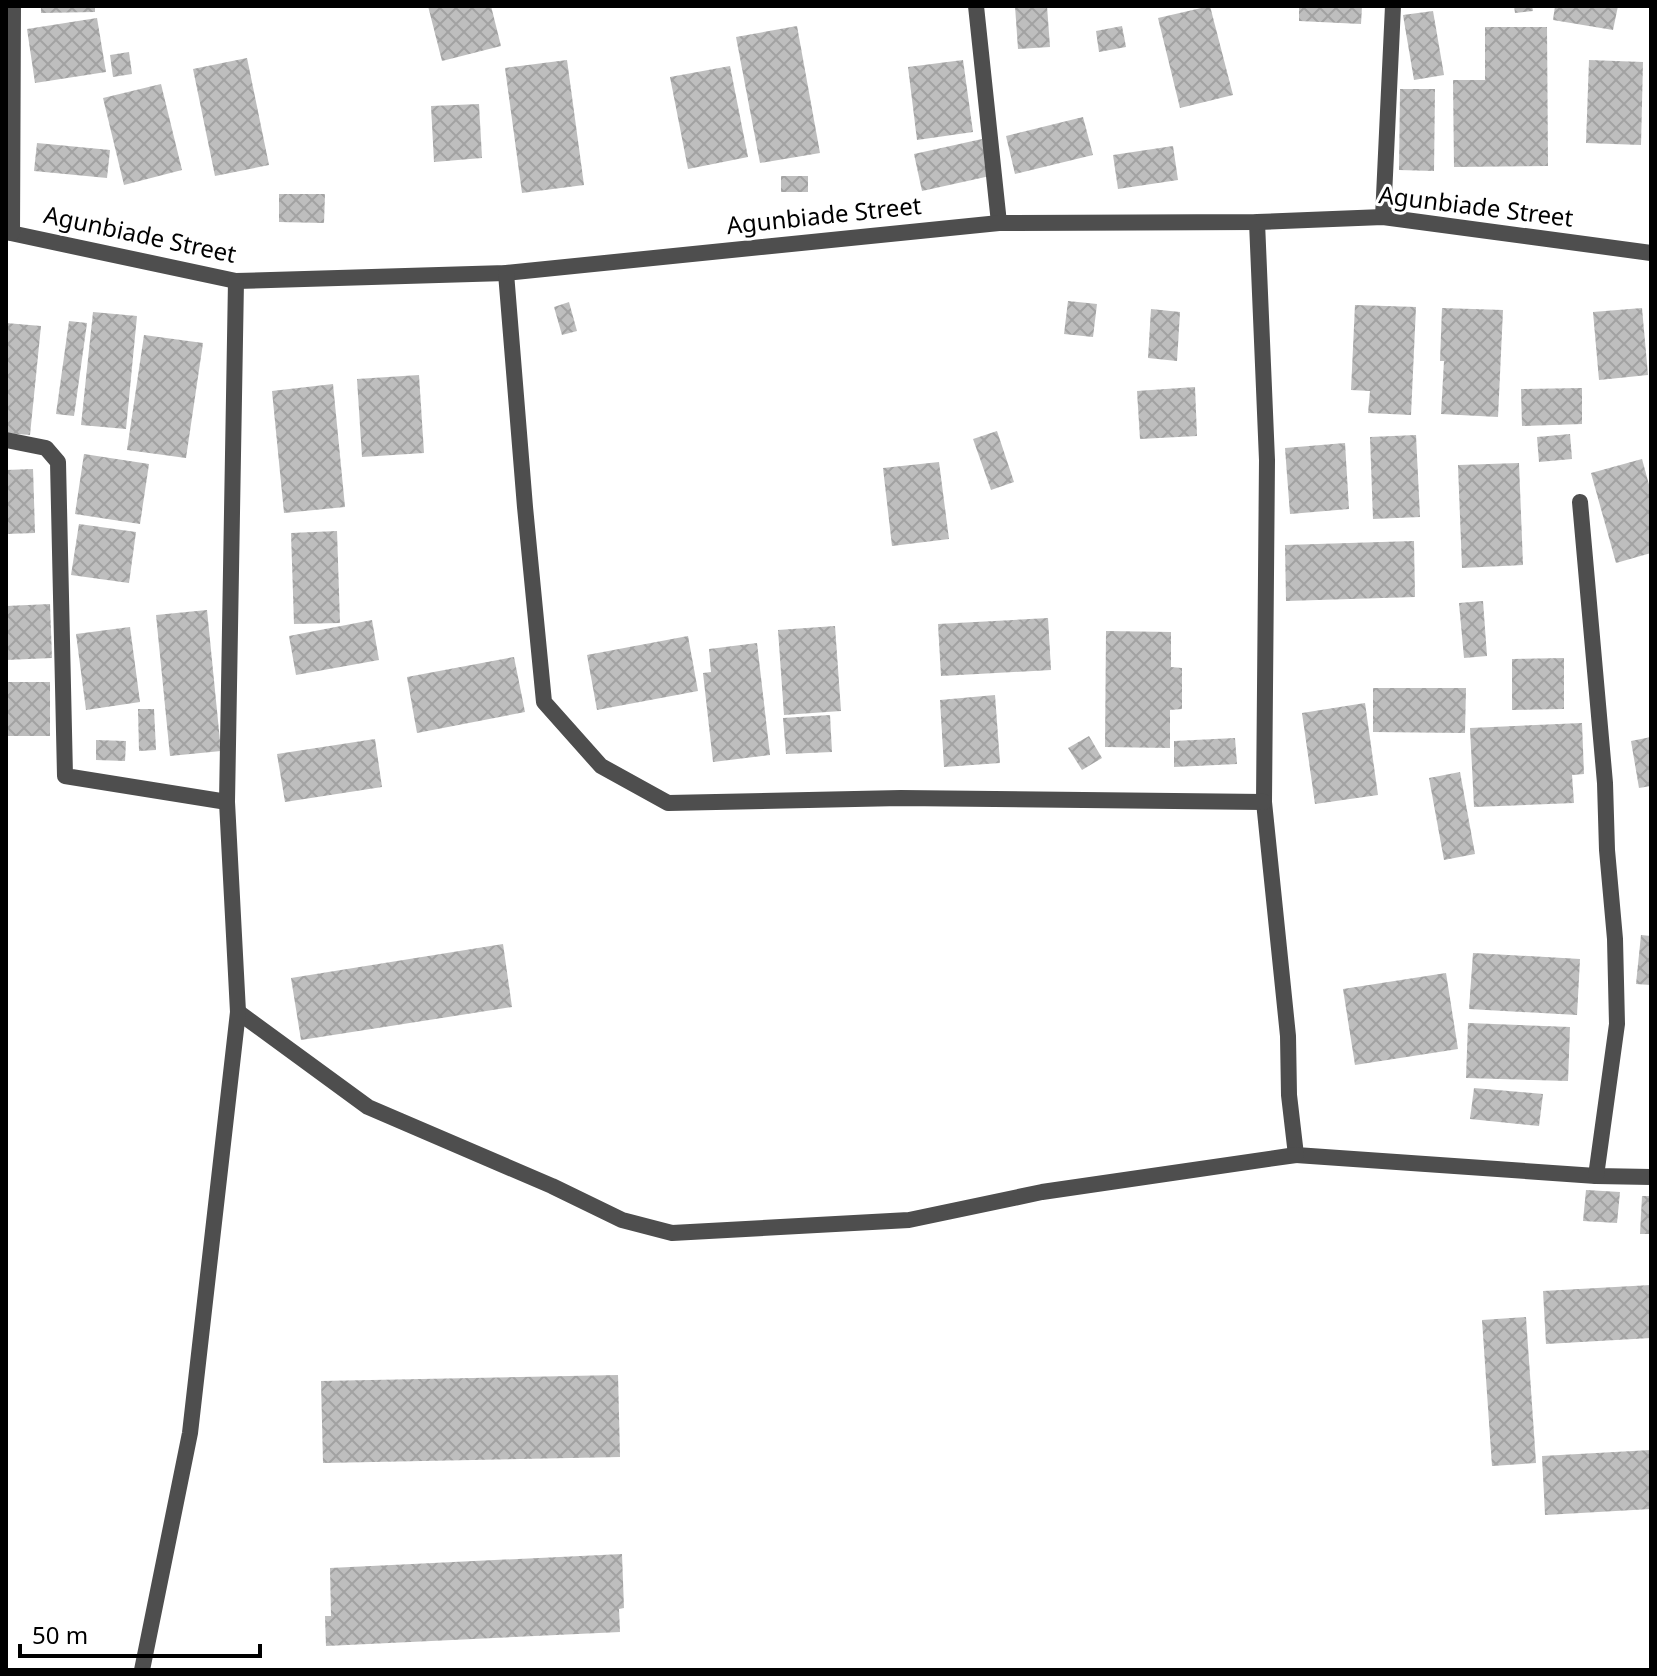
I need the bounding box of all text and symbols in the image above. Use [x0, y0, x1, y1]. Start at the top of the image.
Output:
street label: Agunbiade Street [1377, 177, 1576, 234]
street label: Agunbiade Street [725, 188, 923, 241]
street label: Agunbiade Street [41, 197, 240, 270]
scale bar [20, 1608, 260, 1658]
text: 50 m [32, 1618, 88, 1651]

